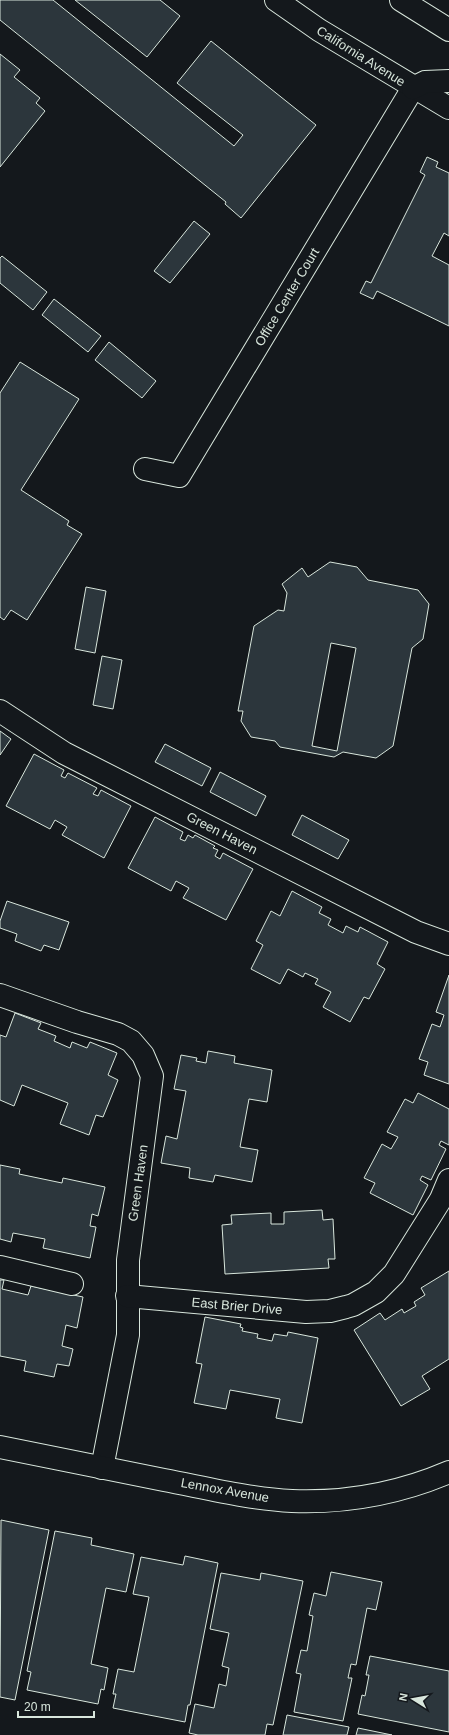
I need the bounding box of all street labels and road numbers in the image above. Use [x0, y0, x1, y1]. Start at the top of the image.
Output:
street label: California Avenue [314, 23, 408, 89]
street label: Office Center Court [252, 245, 322, 349]
street label: Green Haven [184, 809, 260, 857]
street label: Green Haven [125, 1144, 151, 1222]
street label: East Brier Drive [191, 1295, 283, 1317]
street label: Lennox Avenue [180, 1475, 270, 1505]

